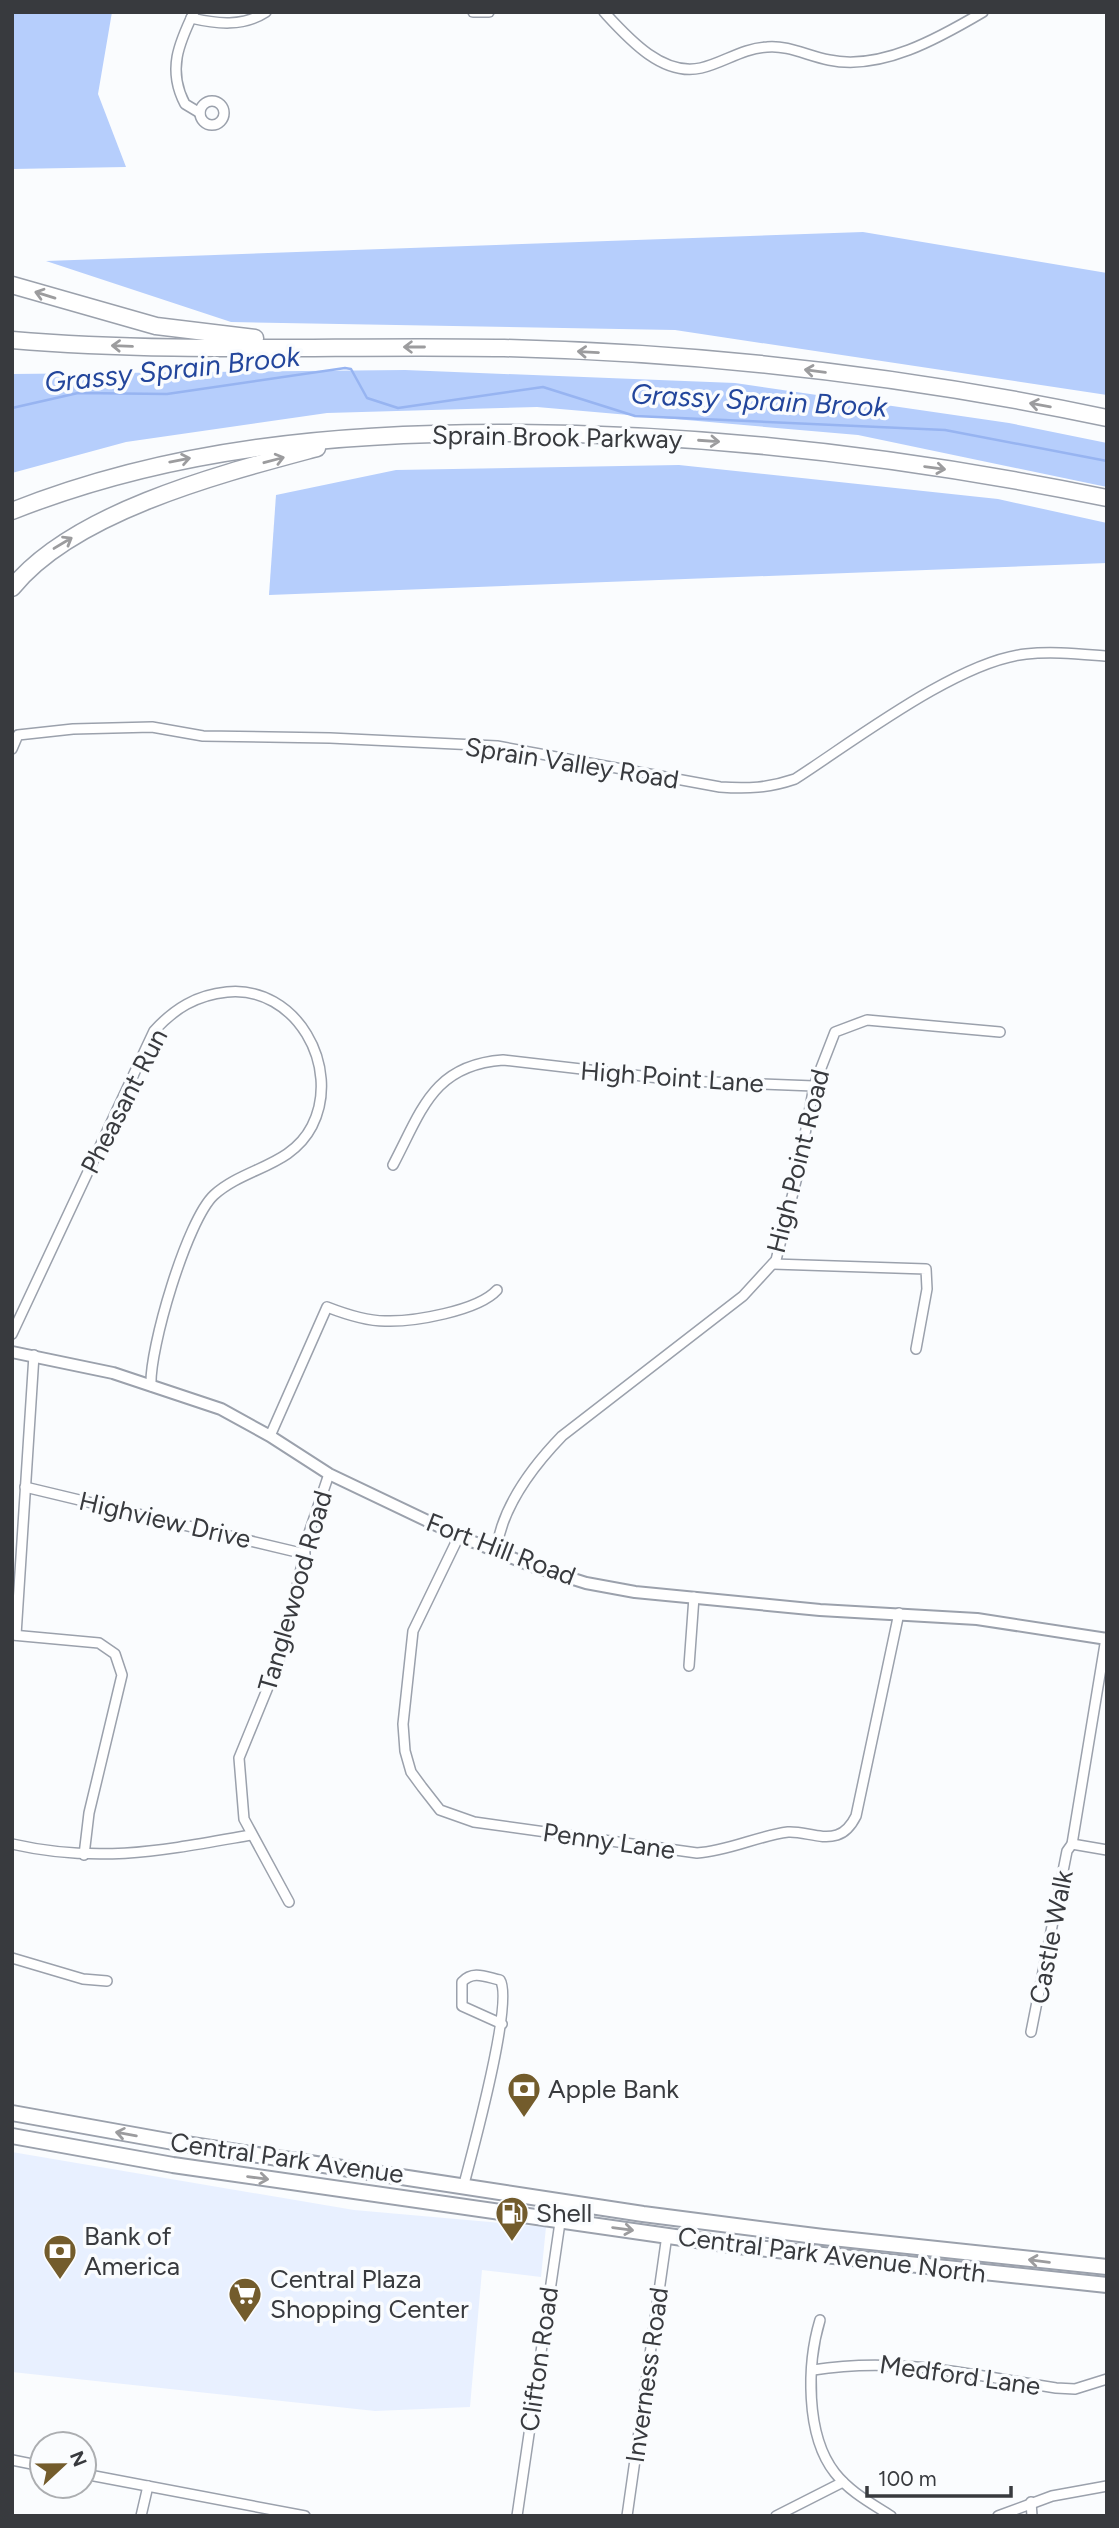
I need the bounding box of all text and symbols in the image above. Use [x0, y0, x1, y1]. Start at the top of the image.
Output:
one-way arrow [34, 288, 56, 300]
water label: Grassy Sprain Brook [43, 339, 303, 399]
one-way arrow [111, 340, 134, 353]
one-way arrow [403, 340, 426, 354]
one-way arrow [577, 345, 600, 358]
one-way arrow [804, 364, 827, 377]
water label: Grassy Sprain Brook [630, 376, 889, 424]
one-way arrow [1029, 398, 1052, 411]
street label: Sprain Brook Parkway [431, 419, 683, 455]
one-way arrow [698, 435, 721, 448]
one-way arrow [168, 453, 191, 466]
one-way arrow [262, 453, 285, 466]
one-way arrow [923, 462, 946, 475]
one-way arrow [53, 536, 73, 550]
street label: Sprain Valley Road [463, 730, 681, 796]
street label: Pheasant Run [74, 1023, 174, 1179]
street label: High Point Lane [579, 1055, 765, 1099]
street label: High Point Road [760, 1066, 836, 1256]
street label: Highview Drive [76, 1485, 254, 1555]
street label: Tanglewood Road [251, 1487, 339, 1695]
street label: Fort Hill Road [422, 1506, 580, 1592]
street label: Penny Lane [541, 1816, 677, 1866]
street label: Castle Walk [1022, 1867, 1080, 2007]
bank icon: Apple Bank [505, 2070, 543, 2119]
place label: Apple Bank [548, 2073, 679, 2105]
one-way arrow [115, 2126, 138, 2140]
street label: Central Park Avenue [168, 2126, 406, 2190]
one-way arrow [246, 2171, 269, 2184]
fuel station icon: Shell [493, 2194, 531, 2243]
place label: Shell [536, 2197, 592, 2229]
place label: Bank of America [84, 2220, 180, 2282]
street label: Central Park Avenue North [676, 2220, 988, 2290]
one-way arrow [611, 2222, 634, 2235]
bank icon: Bank of America [41, 2232, 79, 2281]
one-way arrow [1028, 2254, 1051, 2267]
place label: Central Plaza Shopping Center [270, 2263, 469, 2325]
supermarket icon: Central Plaza Shopping Center [226, 2275, 264, 2324]
street label: Clifton Road [513, 2285, 565, 2433]
street label: Inverness Road [619, 2285, 675, 2465]
street label: Medford Lane [878, 2348, 1042, 2402]
north arrow [28, 2430, 98, 2500]
text: N [65, 2448, 92, 2470]
scale bar [867, 2454, 1010, 2498]
text: 100 m [878, 2466, 937, 2491]

